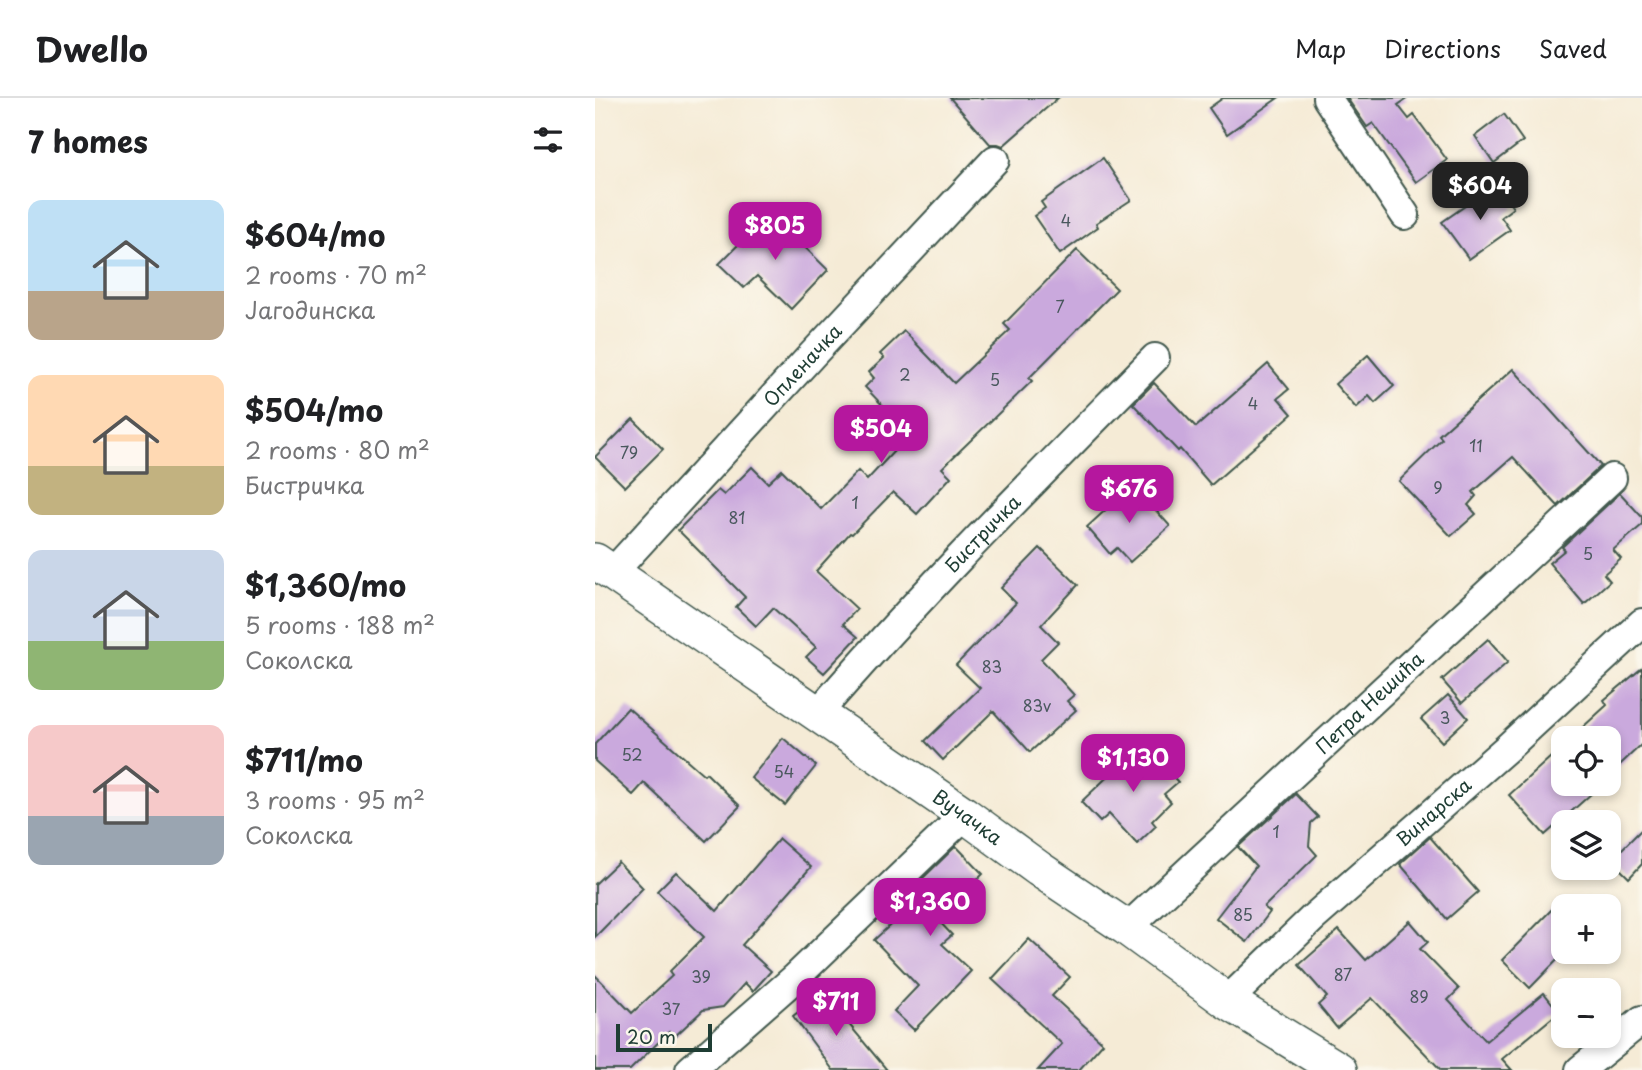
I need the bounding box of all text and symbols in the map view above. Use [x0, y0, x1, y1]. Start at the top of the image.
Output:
text: Dwello [35, 23, 148, 73]
text: Map [1295, 30, 1346, 66]
text: Directions [1384, 30, 1501, 66]
text: Saved [1539, 30, 1607, 66]
text: 7 homes [28, 118, 148, 163]
icon: filters [529, 121, 567, 159]
pin: $604 [1439, 162, 1521, 222]
text: $604 [1448, 167, 1512, 202]
pin: $805 [734, 202, 816, 262]
text: $805 [745, 207, 805, 242]
house number: 4 [1061, 208, 1071, 232]
text: $604/mo [245, 212, 385, 257]
icon: home [84, 228, 168, 312]
text: 2 rooms · 70 m² [245, 257, 427, 292]
text: Јагодинска [245, 292, 375, 327]
house number: 7 [1055, 294, 1065, 318]
street label: Опленачка [756, 317, 848, 412]
house number: 2 [899, 362, 911, 386]
house number: 5 [990, 367, 1000, 391]
text: $504/mo [245, 387, 383, 432]
house number: 4 [1248, 391, 1258, 415]
icon: home [84, 403, 168, 487]
pin: $504 [840, 406, 922, 465]
text: $504 [850, 410, 912, 445]
text: 2 rooms · 80 m² [245, 432, 430, 467]
house number: 11 [1469, 433, 1483, 457]
house number: 79 [620, 440, 638, 464]
pin: $676 [1088, 466, 1170, 525]
text: Бистричка [245, 467, 364, 502]
text: $676 [1101, 470, 1157, 505]
house number: 9 [1433, 475, 1443, 499]
street label: Бистричка [938, 488, 1026, 578]
house number: 1 [851, 490, 859, 514]
house number: 81 [728, 505, 746, 529]
house number: 5 [1583, 541, 1593, 565]
text: $1,360/mo [245, 562, 406, 607]
icon: home [84, 578, 168, 662]
text: 5 rooms · 188 m² [245, 607, 435, 642]
text: Соколска [245, 642, 353, 677]
street label: Петра Нешића [1308, 645, 1430, 760]
house number: 83 [982, 654, 1002, 678]
house number: 83v [1023, 693, 1051, 717]
house number: 3 [1440, 705, 1450, 729]
map controls [1551, 726, 1621, 1048]
button: locate [1551, 726, 1621, 796]
pin: $1,130 [1076, 734, 1190, 794]
text: $711/mo [245, 737, 363, 782]
text: $1,130 [1097, 739, 1169, 774]
house number: 52 [621, 742, 643, 766]
icon: home [84, 753, 168, 837]
house number: 54 [774, 759, 794, 783]
street label: Винарска [1389, 771, 1477, 852]
text: 3 rooms · 95 m² [245, 782, 425, 817]
street label: Вучачка [927, 782, 1009, 851]
button: layers [1551, 810, 1621, 880]
text: Соколска [245, 817, 353, 852]
house number: 1 [1272, 819, 1280, 843]
pin: $1,360 [873, 878, 987, 938]
text: $1,360 [890, 883, 970, 918]
button: + [1551, 894, 1621, 964]
house number: 85 [1233, 902, 1253, 926]
house number: 87 [1334, 962, 1352, 986]
house number: 39 [691, 964, 711, 988]
pin: $711 [795, 978, 877, 1038]
button: − [1551, 978, 1621, 1048]
text: $711 [813, 983, 859, 1018]
house number: 89 [1409, 984, 1429, 1008]
house number: 37 [662, 996, 681, 1020]
scale bar [616, 1021, 712, 1053]
text: 20 m [627, 1022, 676, 1050]

